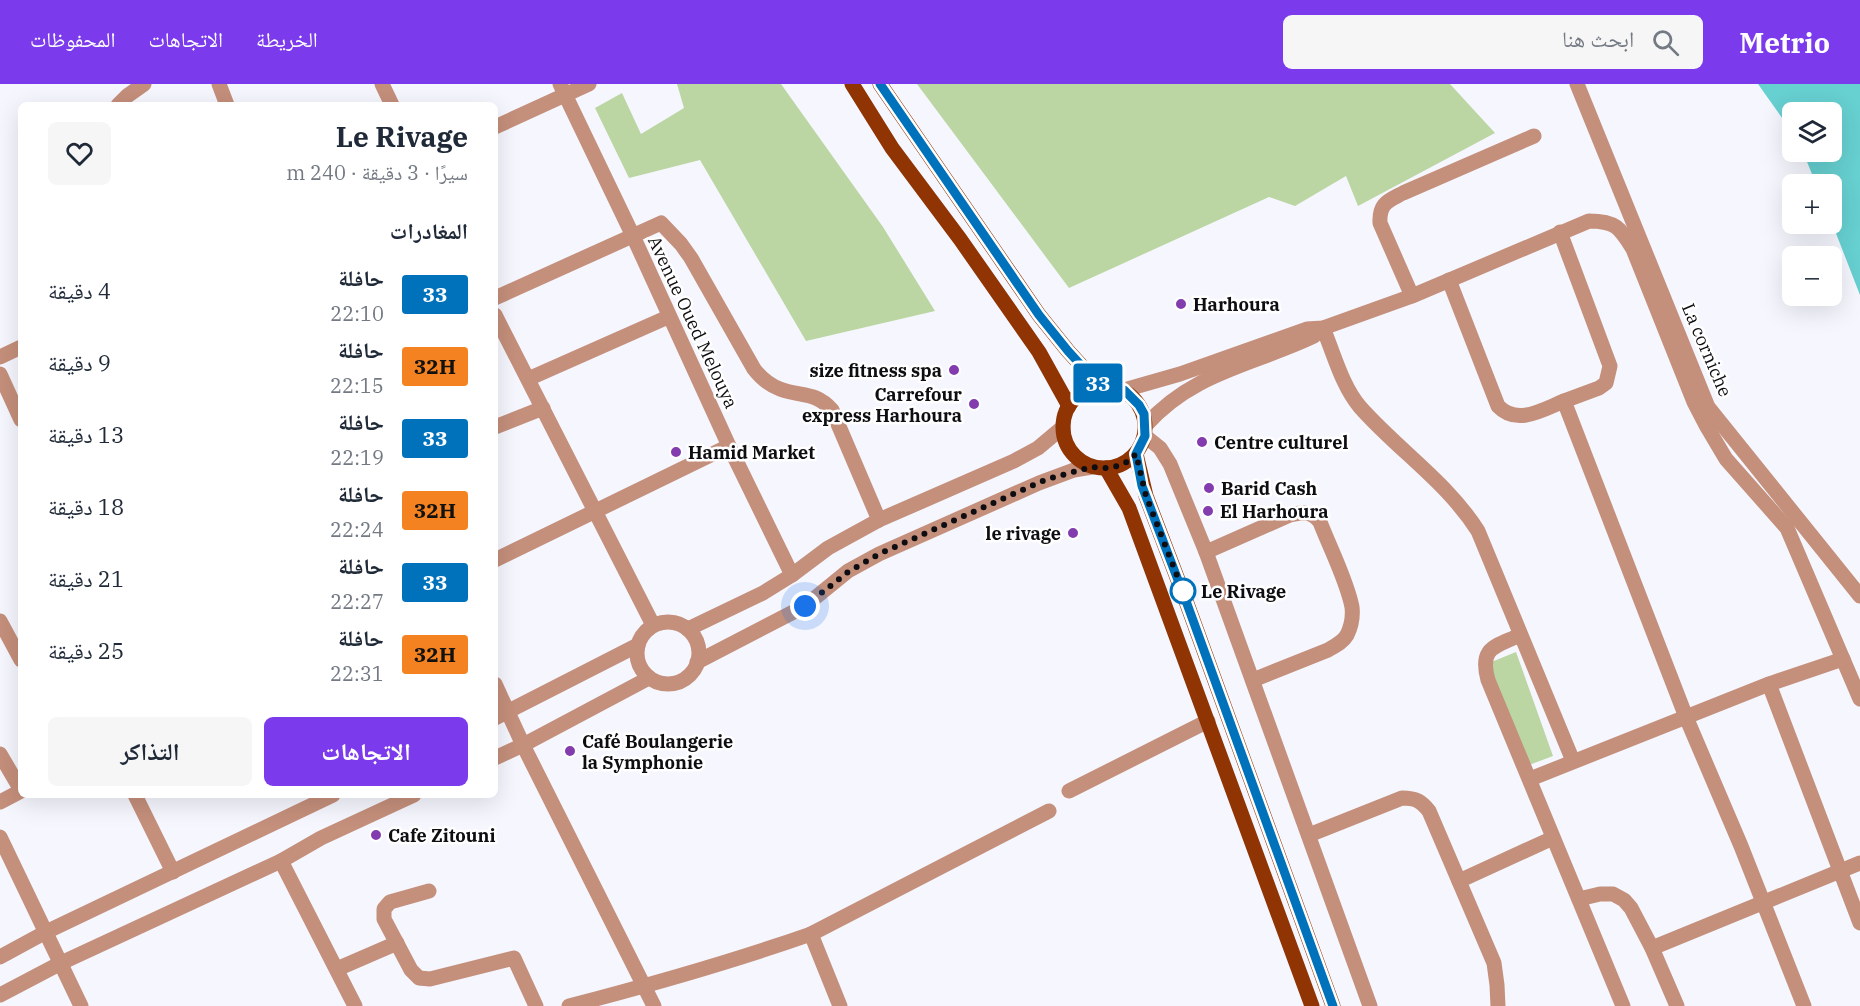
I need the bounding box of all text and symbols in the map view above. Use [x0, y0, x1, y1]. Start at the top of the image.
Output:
search box [1283, 15, 1703, 69]
text: ابحث هنا [1562, 24, 1634, 53]
text: Metrio [1739, 24, 1830, 61]
text: المحفوظات [30, 25, 115, 53]
text: الاتجاهات [148, 25, 223, 53]
text: الخريطة [256, 25, 318, 53]
icon: search [1649, 26, 1682, 59]
map controls [1782, 102, 1842, 306]
button: layers [1782, 102, 1842, 162]
text: Le Rivage [336, 118, 468, 155]
button: heart [48, 122, 111, 185]
text: سيرًا · 3 دقيقة · 240 m [286, 159, 468, 186]
button: + [1782, 174, 1842, 234]
text: المغادرات [390, 216, 468, 245]
street label: Avenue Oued Melouya [643, 232, 743, 412]
button: − [1782, 246, 1842, 306]
text: حافلة [338, 263, 384, 292]
text: 4 دقيقة [48, 276, 111, 305]
text: 33 [422, 280, 448, 308]
place label: Harhoura [1193, 293, 1280, 316]
marker: Harhoura [1174, 297, 1188, 311]
text: 22:10 [330, 300, 384, 327]
street label: La corniche [1677, 300, 1737, 400]
text: حافلة [338, 335, 384, 364]
text: 9 دقيقة [48, 348, 111, 377]
text: 32H [414, 352, 456, 380]
place label: size fitness spa [809, 359, 942, 382]
marker: size fitness spa [947, 363, 961, 377]
line badge: 33 [1071, 364, 1125, 402]
text: 33 [1085, 369, 1111, 397]
text: 22:15 [330, 372, 384, 399]
place label: Carrefour express Harhoura [802, 383, 962, 427]
marker: Carrefour express Harhoura [967, 397, 981, 411]
text: حافلة [338, 407, 384, 436]
text: 13 دقيقة [48, 420, 124, 449]
text: 33 [422, 424, 448, 452]
place label: Centre culturel [1214, 431, 1348, 454]
marker: Centre culturel [1195, 435, 1209, 449]
place label: Hamid Market [688, 441, 815, 464]
text: 22:19 [330, 444, 384, 471]
marker: Hamid Market [669, 445, 683, 459]
place label: Barid Cash [1221, 477, 1318, 500]
text: حافلة [338, 479, 384, 508]
marker: Barid Cash [1202, 481, 1216, 495]
text: 18 دقيقة [48, 492, 124, 521]
text: 32H [414, 496, 456, 524]
place label: El Harhoura [1220, 500, 1329, 523]
marker: El Harhoura [1201, 504, 1215, 518]
text: 22:24 [330, 516, 384, 543]
place label: le rivage [986, 522, 1061, 545]
marker: le rivage [1066, 526, 1080, 540]
text: حافلة [338, 551, 384, 580]
text: 21 دقيقة [48, 564, 124, 593]
text: 33 [422, 568, 448, 596]
marker: Le Rivage [1170, 578, 1196, 604]
place label: Le Rivage [1201, 580, 1286, 603]
text: 22:27 [330, 588, 384, 615]
your location [790, 591, 820, 621]
text: حافلة [338, 623, 384, 652]
text: 25 دقيقة [48, 636, 124, 665]
text: 32H [414, 640, 456, 668]
text: 22:31 [330, 660, 384, 687]
button: التذاكر [48, 717, 252, 786]
button: الاتجاهات [264, 717, 468, 786]
place label: Café Boulangerie la Symphonie [582, 730, 733, 774]
marker: Café Boulangerie la Symphonie [563, 744, 577, 758]
place label: Cafe Zitouni [388, 824, 495, 847]
marker: Cafe Zitouni [369, 828, 383, 842]

